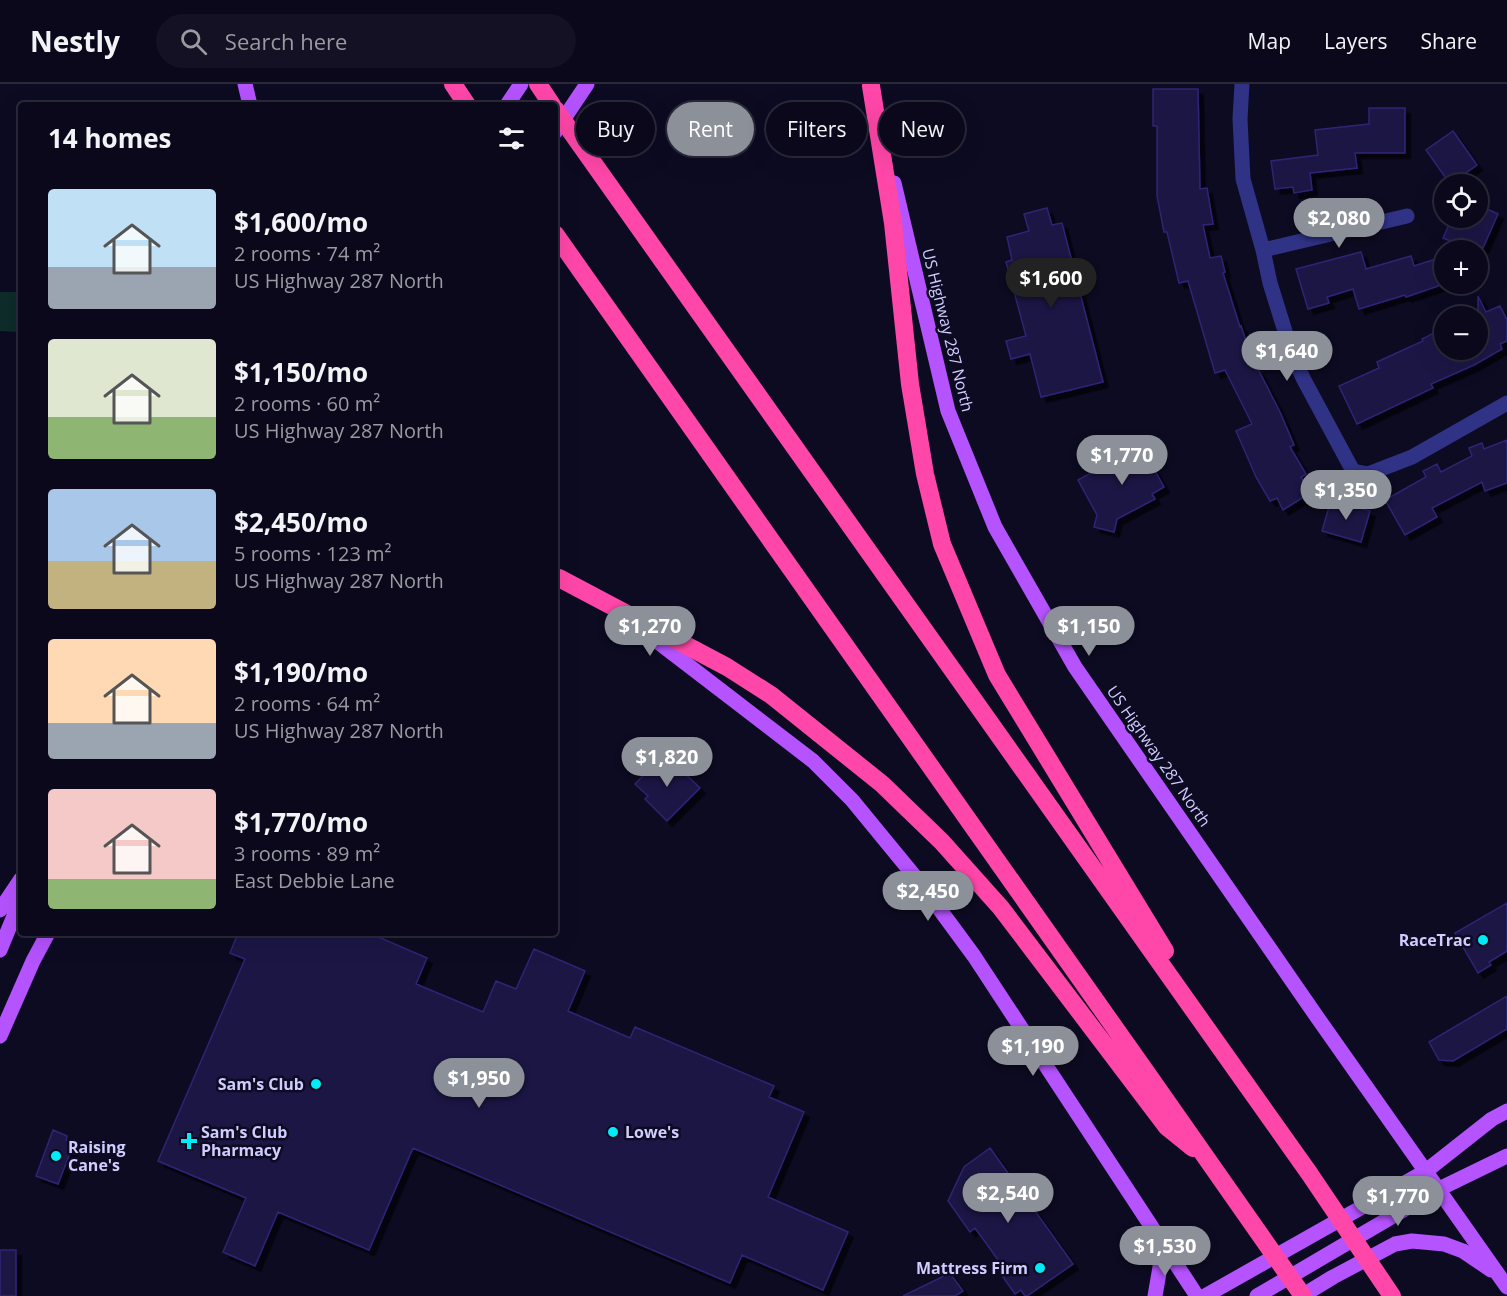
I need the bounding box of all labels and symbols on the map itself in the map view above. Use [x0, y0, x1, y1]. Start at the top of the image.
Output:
pin: $2,080 [1290, 198, 1388, 249]
street label: US Highway 287 North [917, 246, 979, 414]
pin: $1,600 [1002, 258, 1100, 309]
pin: $1,640 [1238, 331, 1336, 382]
pin: $1,770 [1073, 435, 1171, 486]
pin: $1,350 [1297, 470, 1395, 521]
pin: $1,270 [601, 606, 699, 657]
pin: $1,150 [1040, 606, 1138, 657]
street label: US Highway 287 North [1102, 681, 1216, 831]
pin: $1,820 [618, 737, 716, 788]
pin: $2,450 [879, 871, 977, 922]
place label: RaceTrac [1399, 929, 1471, 951]
marker: RaceTrac [1476, 933, 1490, 947]
pin: $1,190 [984, 1026, 1082, 1077]
pin: $1,950 [430, 1058, 528, 1109]
place label: Sam's Club [218, 1073, 304, 1095]
marker: Sam's Club [309, 1077, 323, 1091]
place label: Sam's Club Pharmacy [201, 1121, 287, 1161]
place label: Lowe's [625, 1121, 679, 1143]
marker: Lowe's [606, 1125, 620, 1139]
marker: Sam's Club Pharmacy [182, 1134, 196, 1148]
place label: Raising Cane's [68, 1136, 126, 1176]
marker: Raising Cane's [49, 1149, 63, 1163]
pin: $2,540 [959, 1173, 1057, 1224]
pin: $1,770 [1349, 1176, 1447, 1227]
pin: $1,530 [1116, 1226, 1214, 1277]
place label: Mattress Firm [916, 1257, 1028, 1279]
marker: Mattress Firm [1033, 1261, 1047, 1275]

